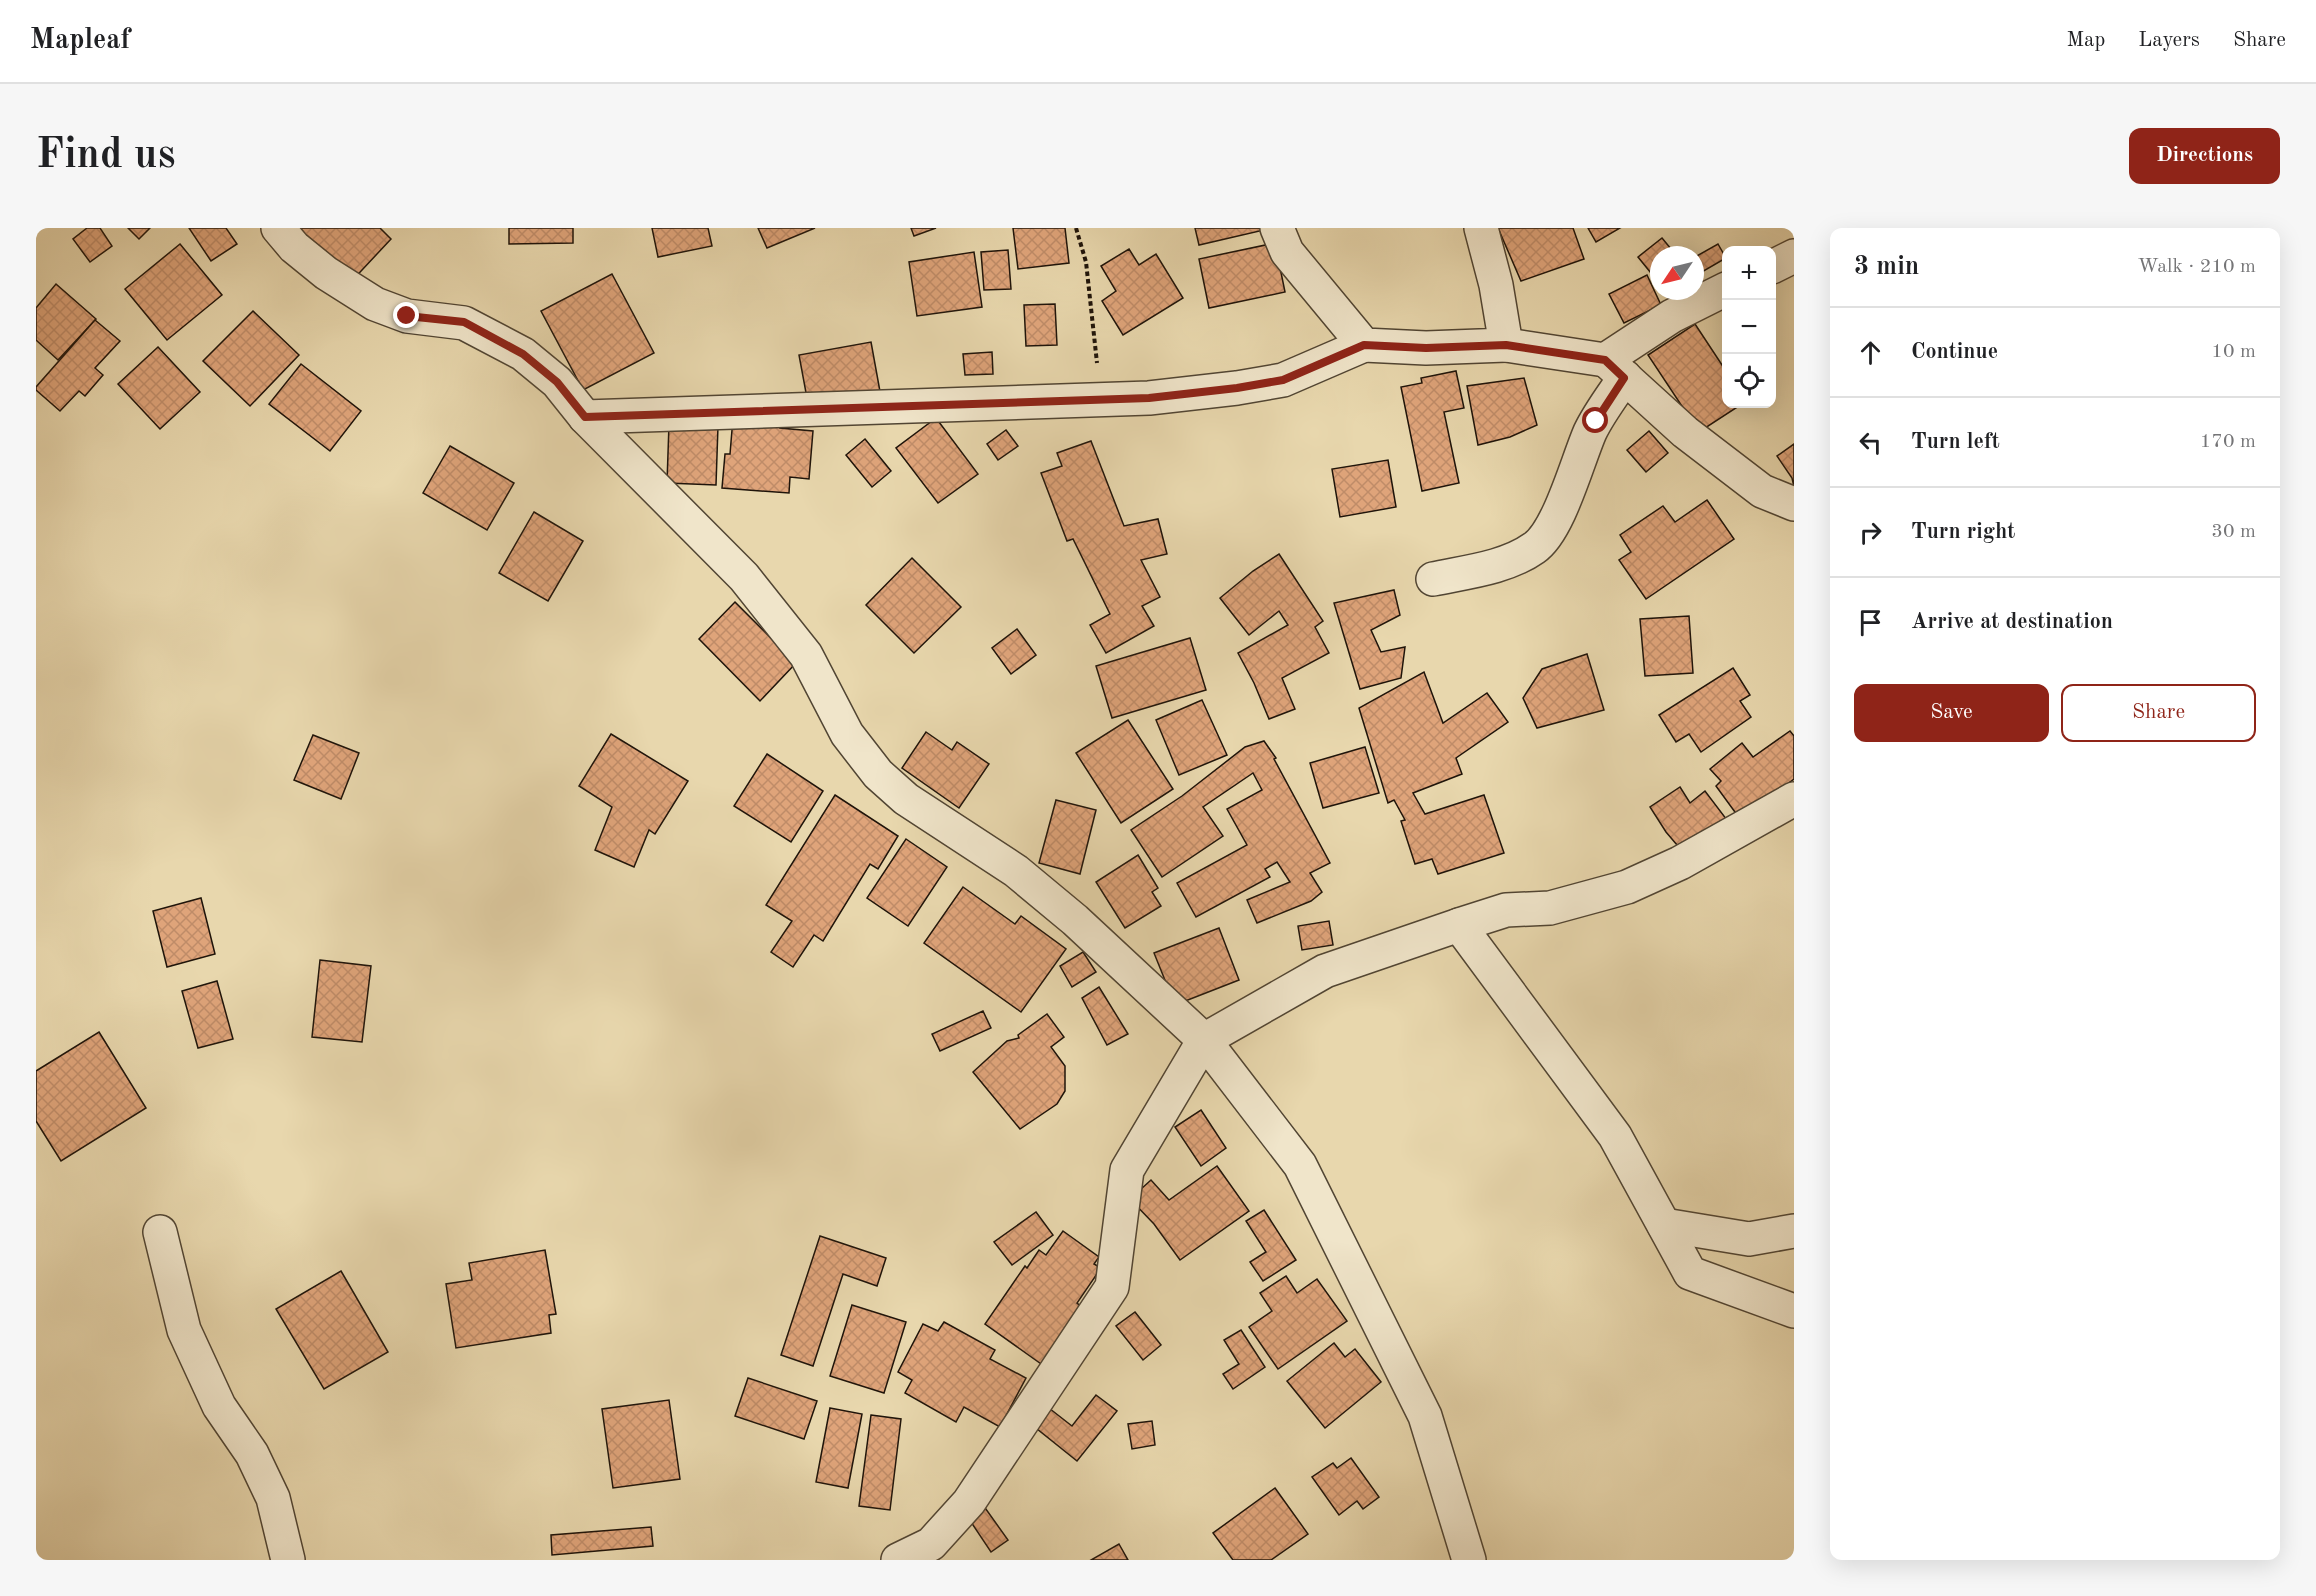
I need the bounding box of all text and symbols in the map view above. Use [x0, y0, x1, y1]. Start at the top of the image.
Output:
text: Mapleaf [30, 27, 130, 55]
text: Map [2066, 30, 2105, 51]
text: Layers [2138, 30, 2200, 51]
text: Share [2233, 30, 2286, 51]
button: Directions [2129, 128, 2280, 184]
text: Find us [36, 135, 175, 177]
north arrow [1650, 246, 1704, 300]
map controls [1722, 246, 1776, 408]
button: + [1722, 246, 1776, 300]
text: 3 min [1854, 254, 1919, 280]
text: Walk · 210 m [2137, 257, 2256, 277]
button: − [1722, 300, 1776, 354]
route end [393, 302, 419, 328]
icon: ahead [1854, 336, 1887, 369]
text: Continue [1911, 341, 1998, 363]
text: 10 m [2211, 342, 2256, 362]
button: locate [1722, 354, 1776, 408]
route start [1582, 407, 1608, 433]
icon: left [1854, 426, 1887, 459]
text: Turn left [1911, 431, 2000, 453]
text: 170 m [2200, 432, 2256, 452]
icon: right [1854, 516, 1887, 549]
text: Turn right [1911, 521, 2015, 543]
text: 30 m [2211, 522, 2256, 542]
icon: arrive [1854, 606, 1887, 639]
text: Arrive at destination [1911, 611, 2113, 633]
button: Save [1854, 684, 2049, 742]
button: Share [2061, 684, 2256, 742]

